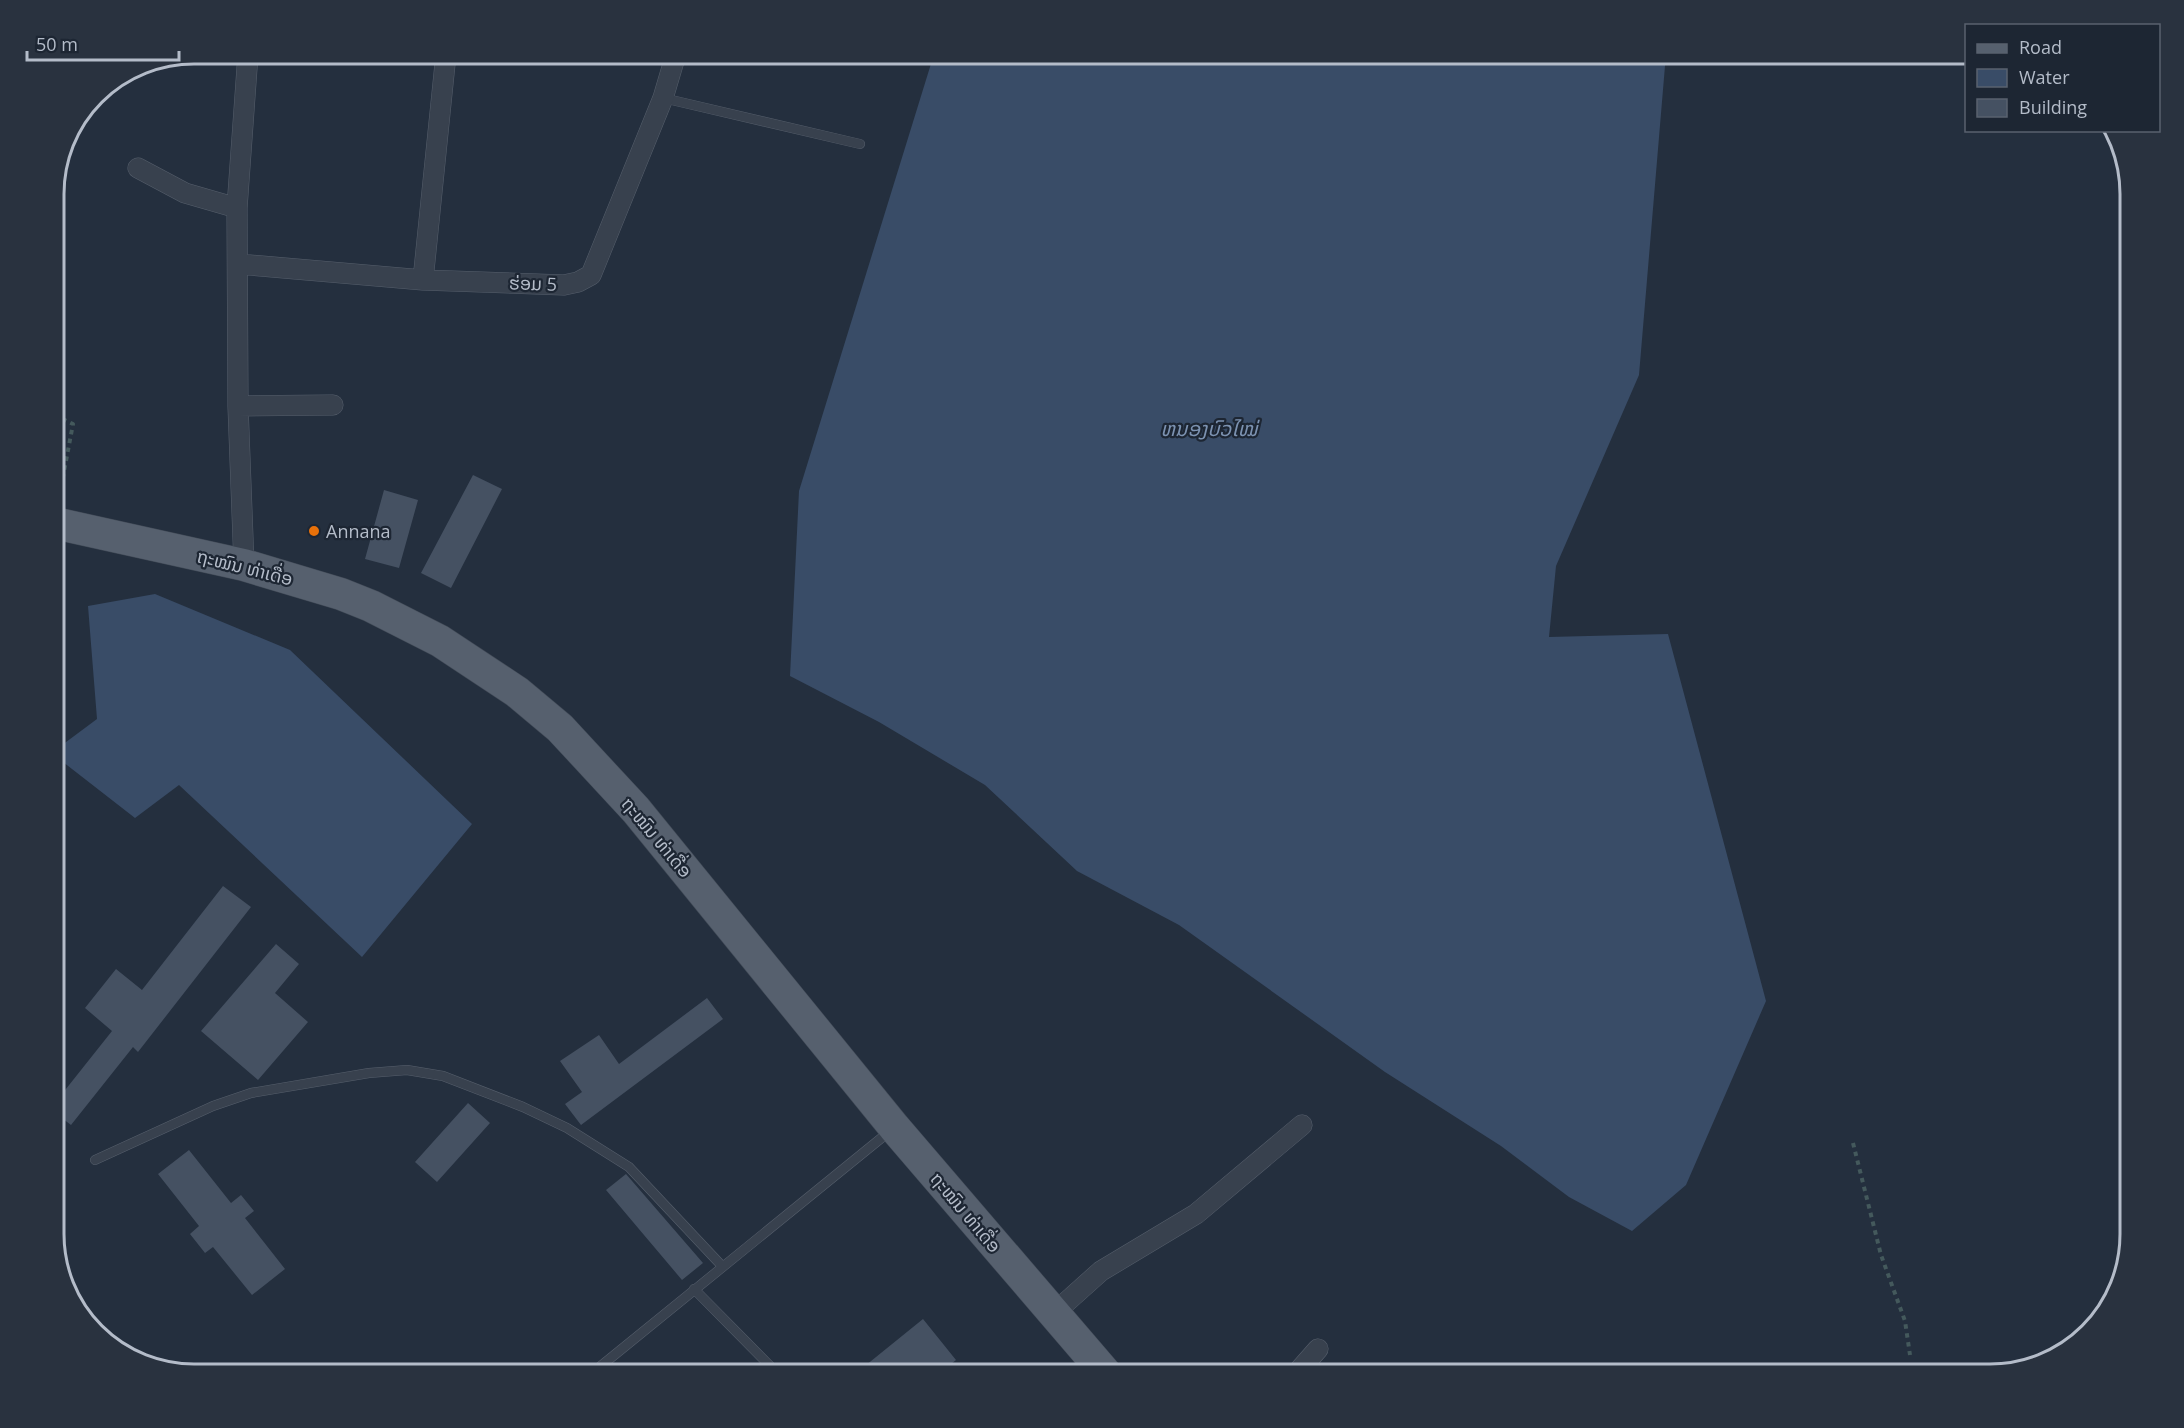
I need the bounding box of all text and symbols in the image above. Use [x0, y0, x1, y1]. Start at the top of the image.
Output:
scale bar [27, 24, 178, 62]
legend [1965, 24, 2160, 132]
text: 50 m [36, 32, 78, 56]
text: Road [2019, 35, 2062, 59]
text: Water [2019, 65, 2070, 89]
text: Building [2019, 95, 2087, 119]
street label: ຮ່ອມ 5 [508, 270, 558, 296]
water label: ຫນອງບົວໄໝ່ [1161, 415, 1260, 442]
place label: Annana [326, 519, 391, 543]
marker: Annana [307, 524, 321, 538]
street label: ຖະໝົນ ທ່າເດື່ອ [195, 543, 296, 590]
street label: ຖະໝົນ ທ່າເດື່ອ [616, 791, 698, 882]
street label: ຖະໝົນ ທ່າເດື່ອ [925, 1166, 1007, 1257]

